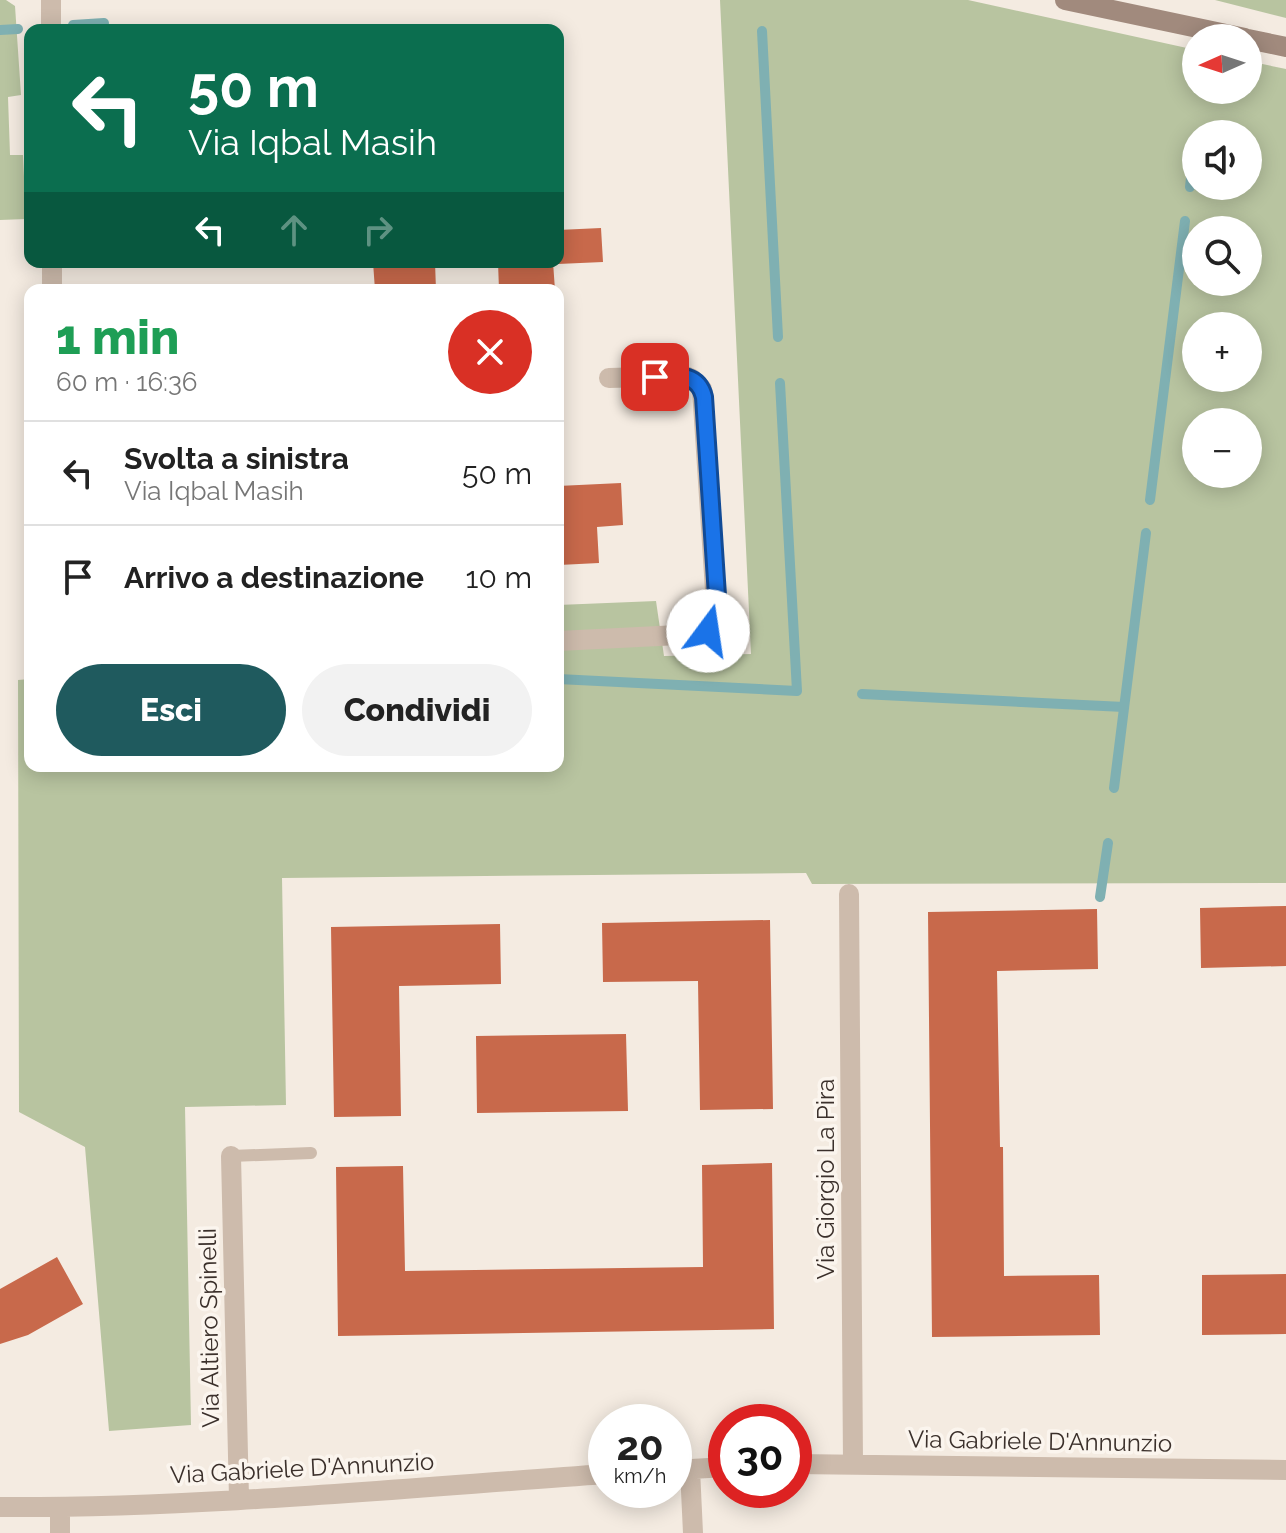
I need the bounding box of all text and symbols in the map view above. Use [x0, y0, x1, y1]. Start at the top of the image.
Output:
north arrow [1182, 24, 1262, 104]
map controls [1182, 24, 1262, 488]
text: 50 m [188, 54, 319, 120]
icon: left [56, 56, 160, 160]
button: sound [1182, 120, 1262, 200]
text: Via Iqbal Masih [188, 121, 437, 163]
icon: left [188, 208, 232, 252]
icon: ahead [272, 208, 316, 252]
icon: right [356, 208, 400, 252]
button: search [1182, 216, 1262, 296]
text: 1 min [56, 309, 179, 365]
button: close [448, 310, 532, 394]
button: + [1182, 312, 1262, 392]
pin [621, 343, 689, 411]
icon: arrive [633, 355, 677, 399]
text: 60 m · 16:36 [56, 367, 198, 397]
button: − [1182, 408, 1262, 488]
text: Svolta a sinistra [124, 441, 349, 476]
icon: left [56, 451, 100, 495]
text: 50 m [462, 456, 532, 491]
text: Via Iqbal Masih [124, 476, 304, 506]
icon: arrive [56, 555, 100, 599]
text: Arrivo a destinazione [124, 560, 424, 595]
text: 10 m [466, 560, 532, 595]
position arrow [666, 589, 750, 673]
button: Esci [56, 664, 286, 756]
button: Condividi [302, 664, 532, 756]
street label: Via Giorgio La Pira [811, 1079, 840, 1279]
street label: Via Altiero Spinelli [193, 1228, 225, 1428]
speed limit sign: 30 [708, 1404, 812, 1508]
text: 20 [616, 1422, 664, 1469]
street label: Via Gabriele D'Annunzio [908, 1424, 1172, 1458]
street label: Via Gabriele D'Annunzio [169, 1447, 435, 1489]
text: km/h [614, 1464, 666, 1488]

